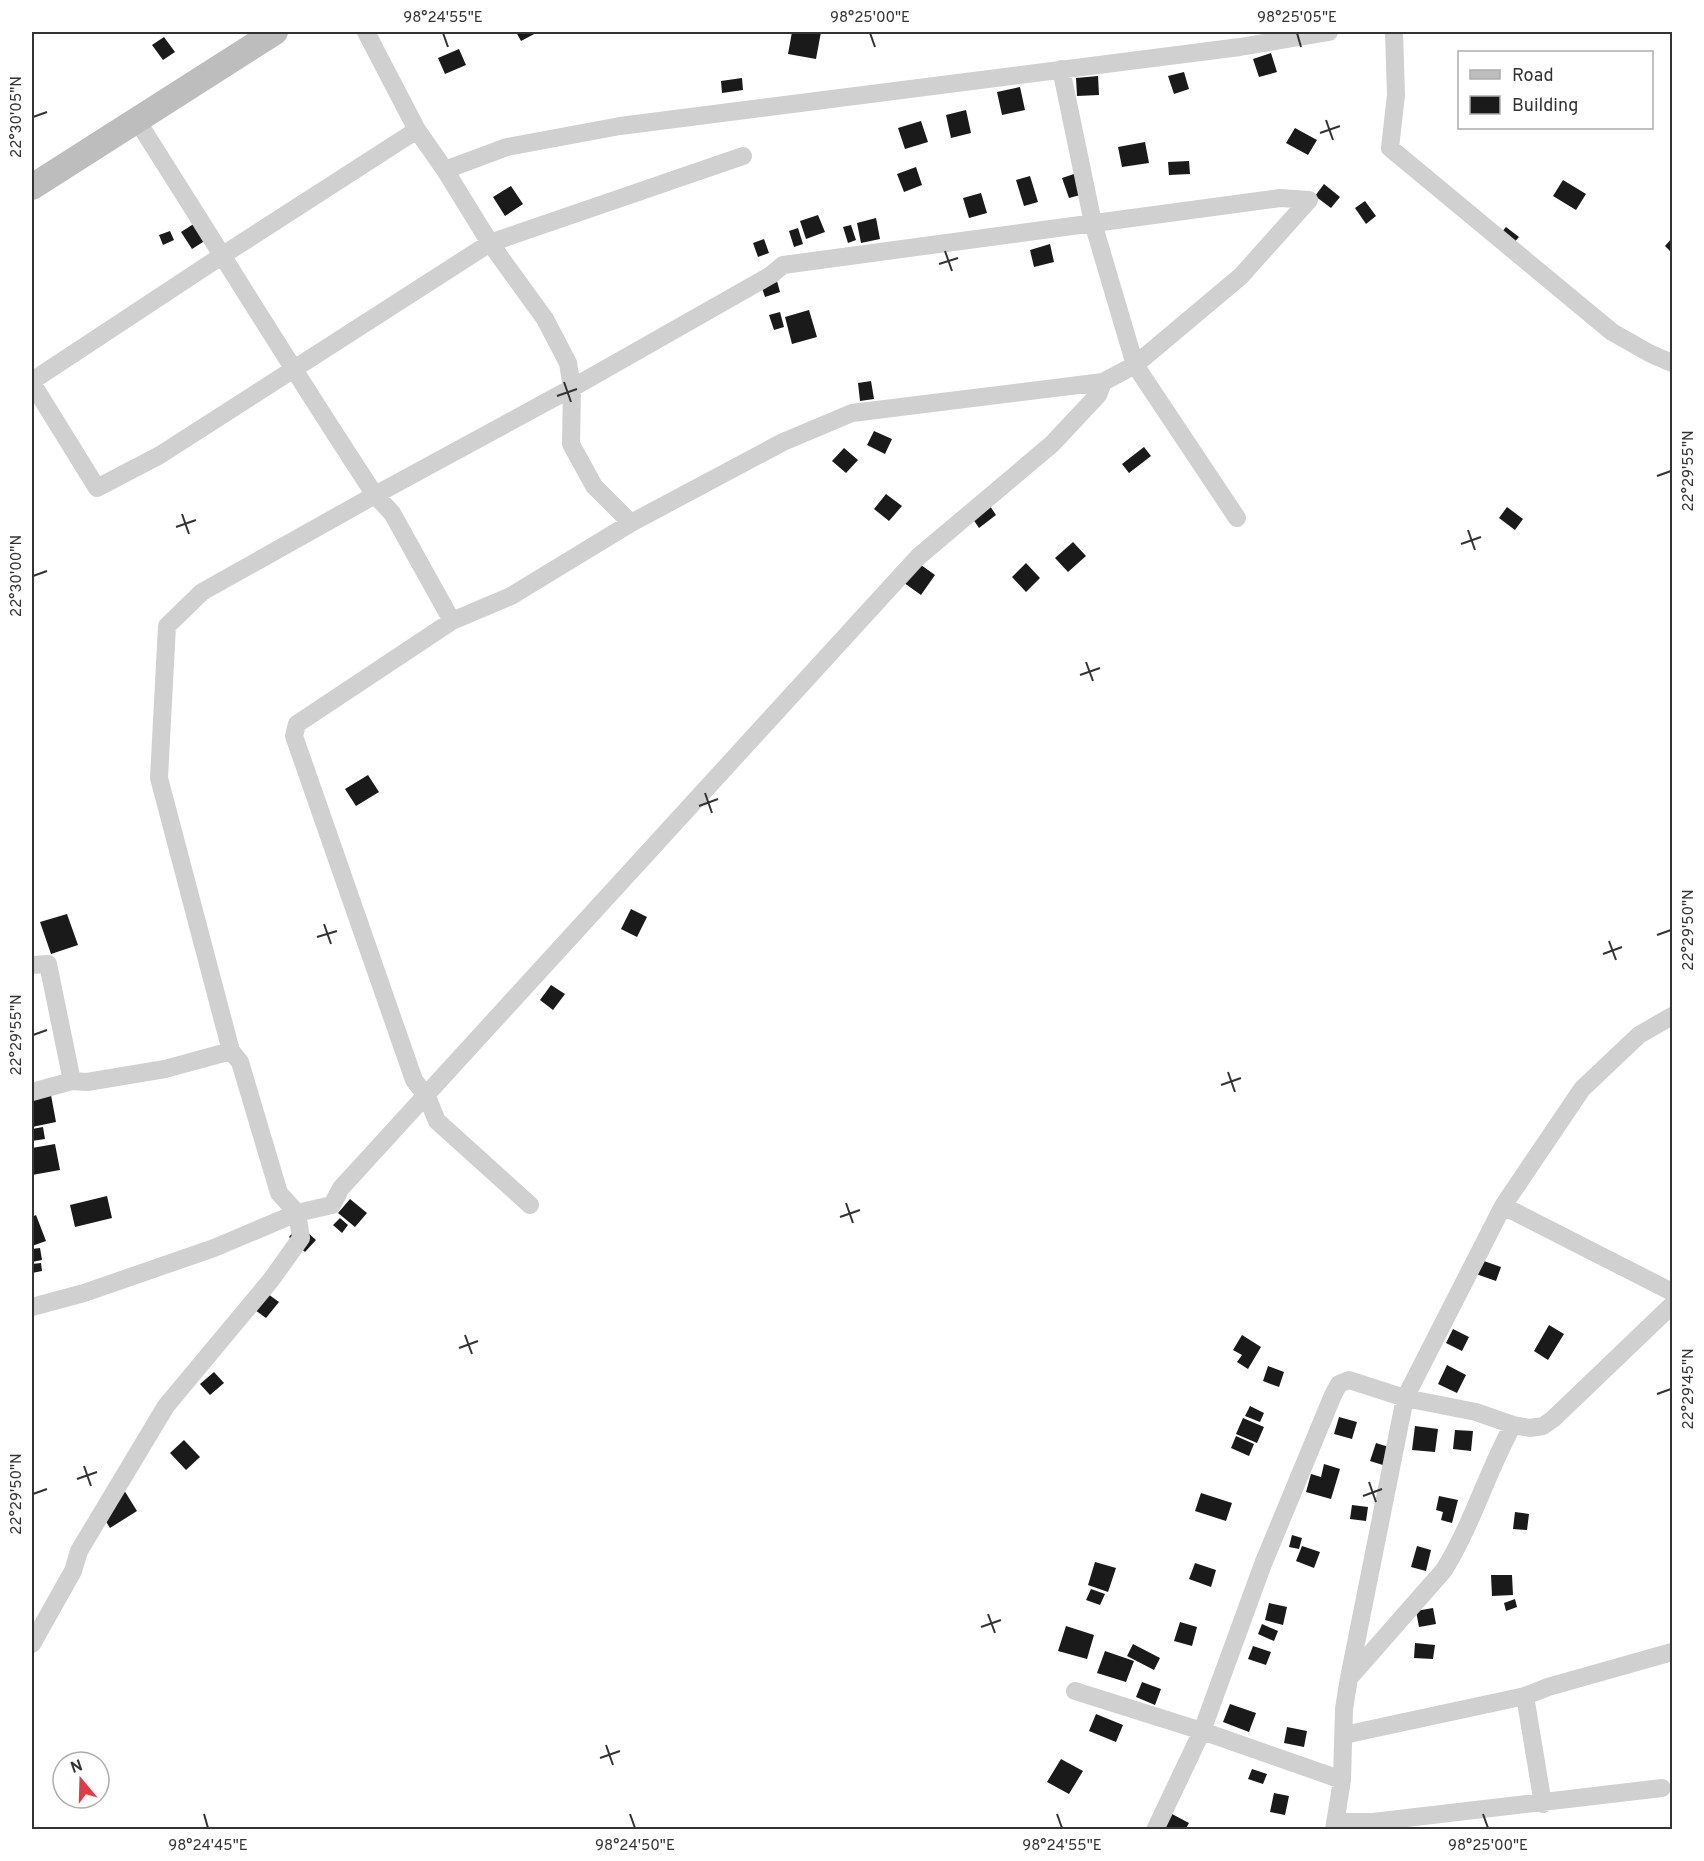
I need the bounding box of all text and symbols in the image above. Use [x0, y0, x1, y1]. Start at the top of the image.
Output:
text: 98°24'55"E [403, 9, 483, 28]
text: 98°25'00"E [830, 9, 910, 28]
text: 98°25'05"E [1257, 9, 1337, 28]
legend [1458, 51, 1653, 129]
text: Road [1512, 65, 1554, 88]
text: 22°30'05"N [8, 76, 27, 158]
text: Building [1512, 95, 1578, 118]
text: 22°29'55"N [1680, 430, 1699, 512]
text: 22°30'00"N [8, 535, 27, 617]
text: 22°29'50"N [1680, 889, 1699, 971]
text: 22°29'55"N [8, 994, 27, 1076]
text: 22°29'45"N [1680, 1348, 1699, 1430]
text: 22°29'50"N [8, 1453, 27, 1535]
north arrow [51, 1750, 111, 1810]
text: N [68, 1756, 85, 1779]
text: 98°24'45"E [168, 1837, 248, 1856]
text: 98°24'50"E [595, 1837, 675, 1856]
text: 98°24'55"E [1022, 1837, 1102, 1856]
text: 98°25'00"E [1448, 1837, 1528, 1856]

